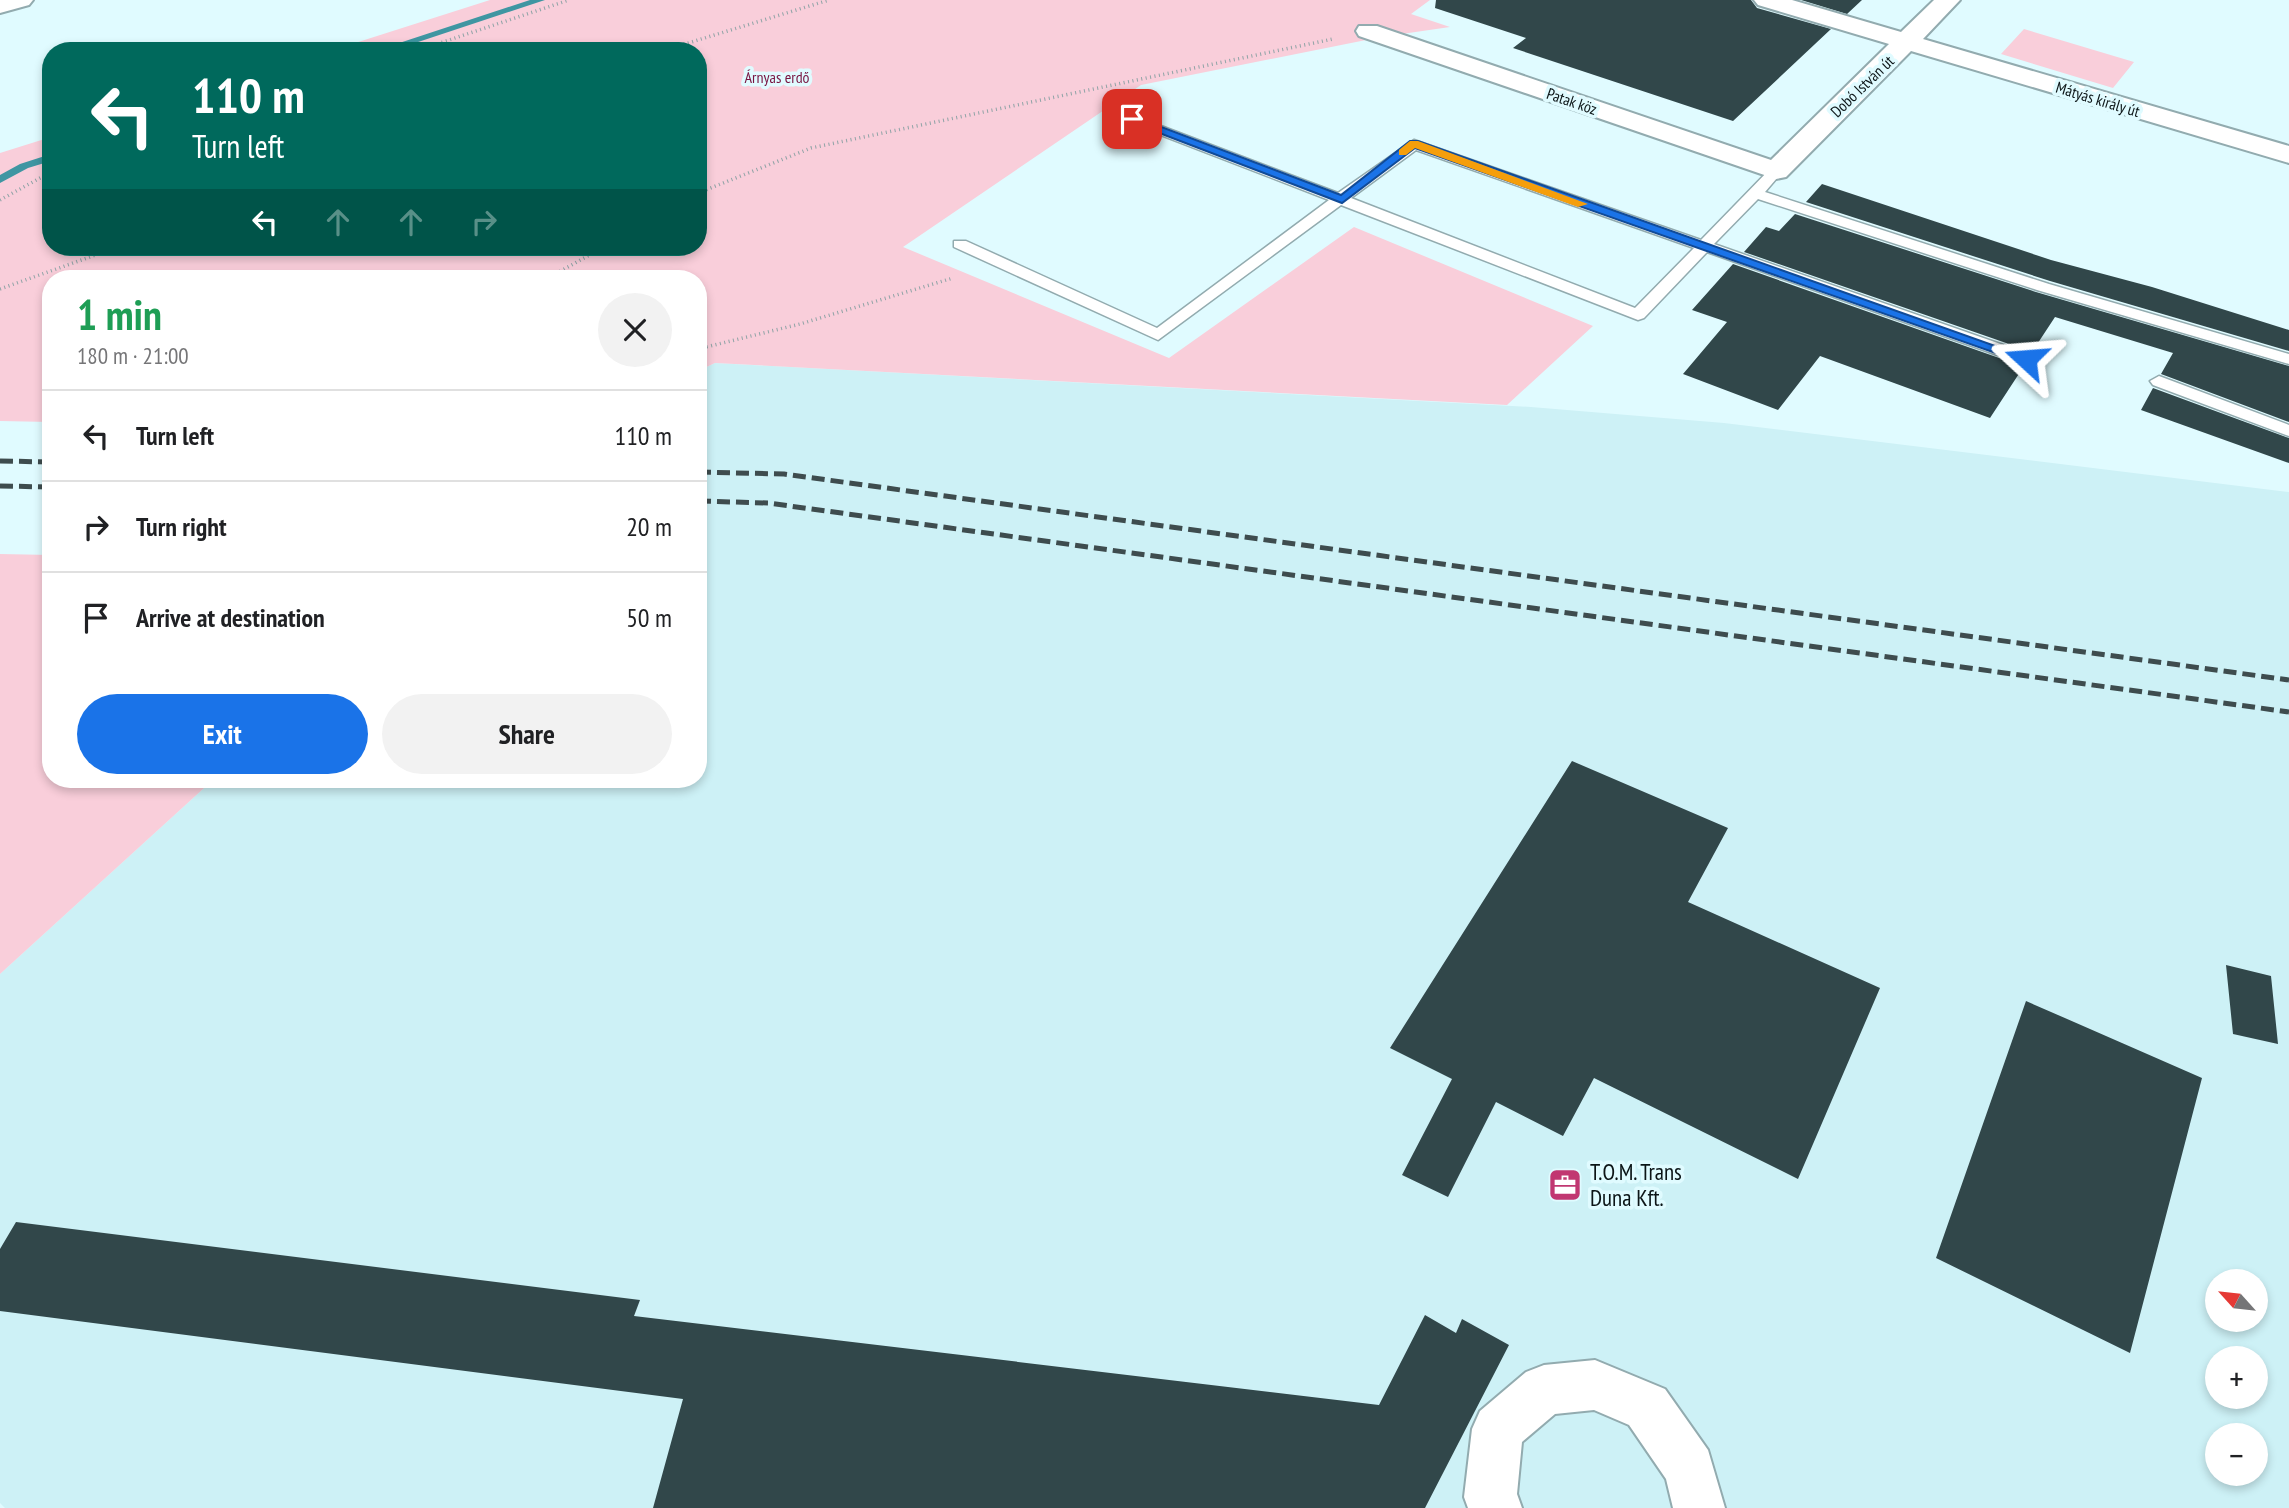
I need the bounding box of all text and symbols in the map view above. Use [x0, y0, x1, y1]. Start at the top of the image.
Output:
street label: Dobó István út [1826, 50, 1898, 121]
text: 110 m [192, 63, 305, 127]
park label: Árnyas erdő [744, 67, 810, 87]
icon: left [77, 70, 168, 161]
street label: Mátyás király út [2054, 77, 2143, 121]
street label: Patak köz [1544, 83, 1600, 119]
pin [1102, 89, 1162, 149]
icon: arrive [1113, 100, 1151, 138]
text: Turn left [192, 125, 284, 167]
icon: left [246, 203, 284, 241]
icon: ahead [319, 203, 357, 241]
icon: ahead [392, 203, 430, 241]
icon: right [465, 203, 503, 241]
text: 1 min [77, 287, 162, 342]
button: close [598, 293, 672, 367]
position arrow [1989, 322, 2063, 396]
text: 180 m · 21:00 [77, 341, 189, 370]
icon: left [77, 417, 115, 455]
text: Turn left [136, 419, 214, 452]
text: 110 m [614, 419, 672, 452]
icon: right [77, 508, 115, 546]
text: Turn right [136, 510, 227, 543]
text: 20 m [626, 510, 672, 543]
icon: arrive [77, 599, 115, 637]
text: Arrive at destination [136, 601, 325, 634]
text: 50 m [626, 601, 672, 634]
button: Exit [77, 694, 368, 774]
button: Share [382, 694, 672, 774]
place label: T.O.M. Trans Duna Kft. [1590, 1157, 1682, 1212]
office icon: T.O.M. Trans Duna Kft. [1546, 1166, 1584, 1204]
north arrow [2205, 1269, 2268, 1332]
map controls [2205, 1269, 2268, 1486]
button: + [2205, 1346, 2268, 1409]
button: − [2205, 1423, 2268, 1486]

